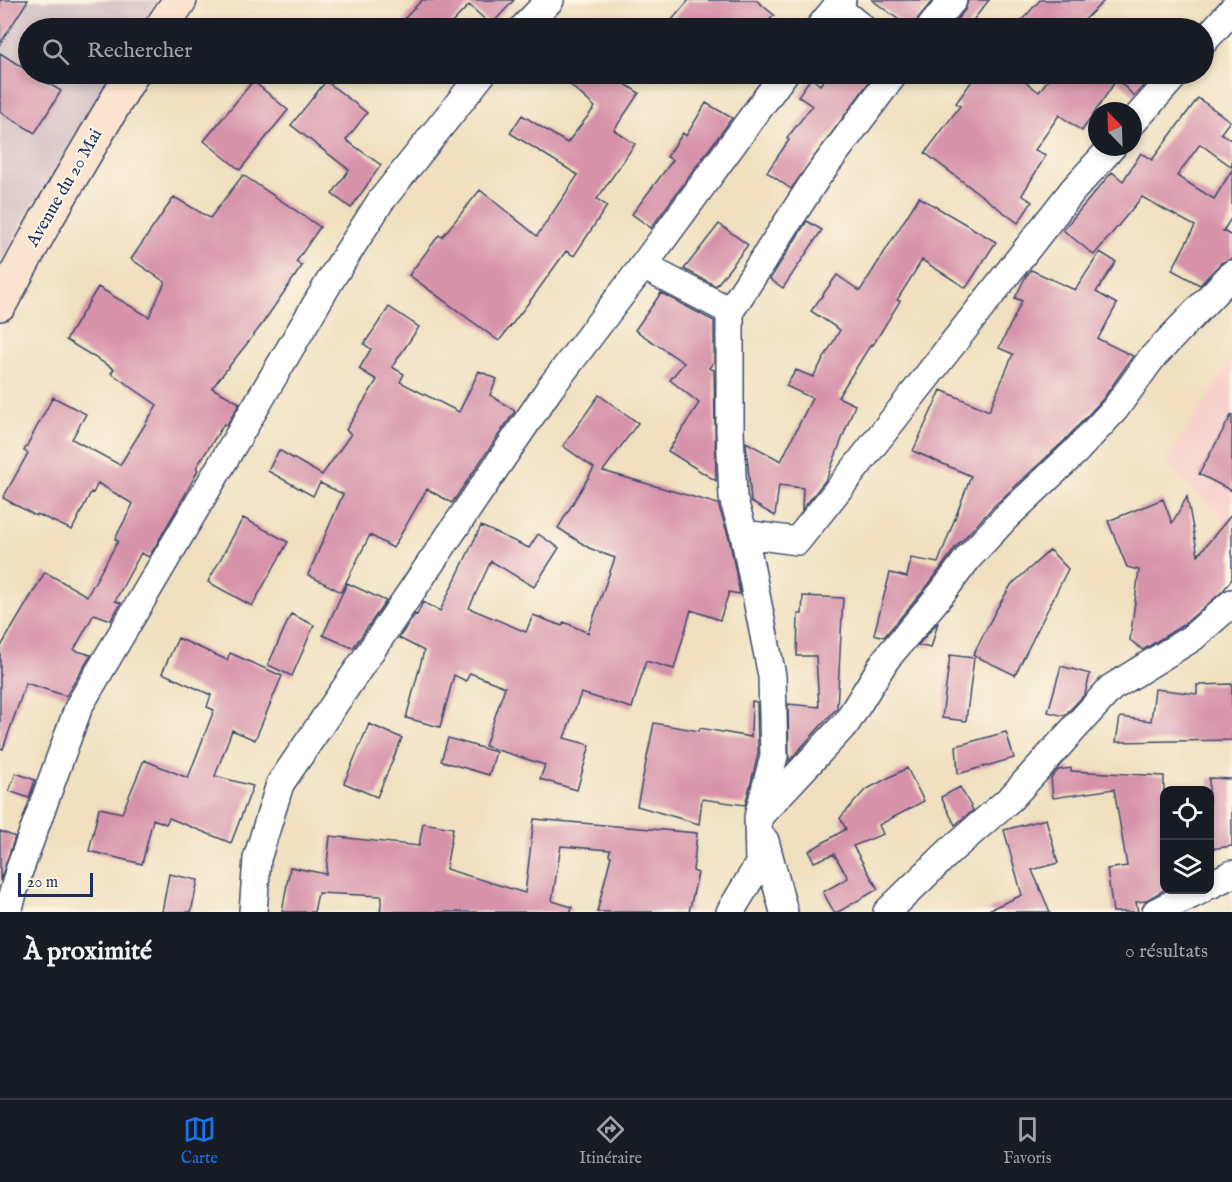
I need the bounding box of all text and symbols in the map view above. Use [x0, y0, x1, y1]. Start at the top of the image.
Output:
search box [18, 18, 1214, 84]
icon: search [39, 35, 72, 68]
text: Rechercher [87, 37, 192, 65]
north arrow [1088, 102, 1142, 156]
street label: Avenue du 20 Mai [21, 125, 108, 252]
map controls [1160, 786, 1214, 894]
button: locate [1160, 786, 1214, 840]
button: layers [1160, 840, 1214, 894]
scale bar [18, 870, 93, 898]
text: 20 m [27, 873, 58, 893]
text: À proximité [24, 935, 152, 968]
text: 0 résultats [1125, 939, 1208, 964]
tab: Carte [181, 1113, 218, 1169]
tab: Itinéraire [579, 1113, 642, 1169]
tab: Favoris [1003, 1113, 1051, 1169]

